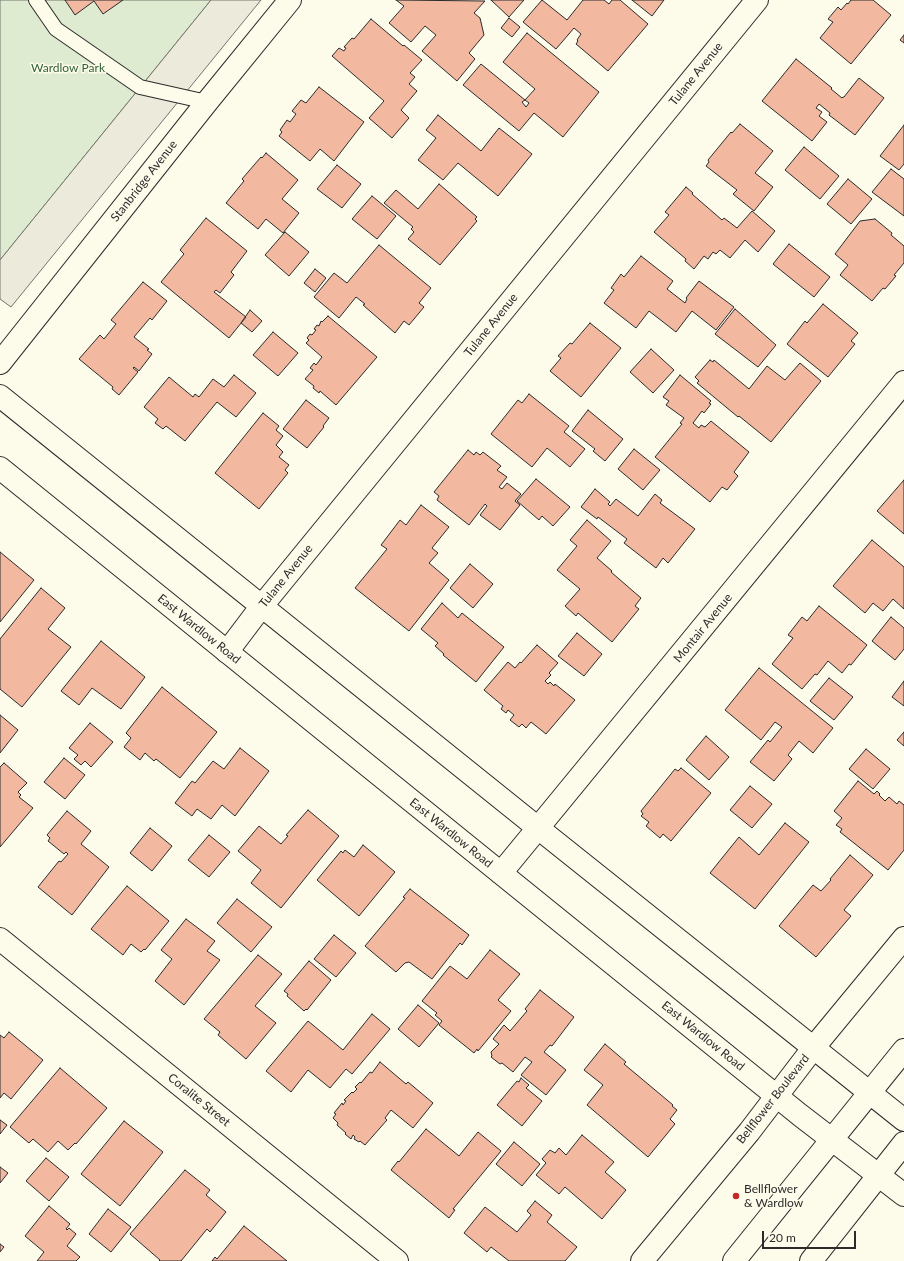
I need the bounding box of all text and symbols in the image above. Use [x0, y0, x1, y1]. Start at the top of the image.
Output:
street label: Tulane Avenue [666, 39, 726, 109]
park label: Wardlow Park [31, 61, 105, 75]
street label: Stanbridge Avenue [108, 137, 180, 225]
street label: Tulane Avenue [461, 290, 521, 360]
street label: Tulane Avenue [256, 541, 316, 611]
street label: East Wardlow Road [155, 591, 243, 667]
street label: Montair Avenue [671, 591, 735, 665]
street label: East Wardlow Road [407, 795, 495, 871]
street label: East Wardlow Road [659, 998, 747, 1074]
street label: Bellflower Boulevard [734, 1051, 812, 1147]
street label: Coralite Street [165, 1071, 233, 1129]
place label: Bellflower & Wardlow [744, 1182, 803, 1210]
marker: Bellflower & Wardlow [731, 1191, 741, 1201]
scale bar [764, 1223, 858, 1249]
text: 20 m [769, 1230, 796, 1245]

